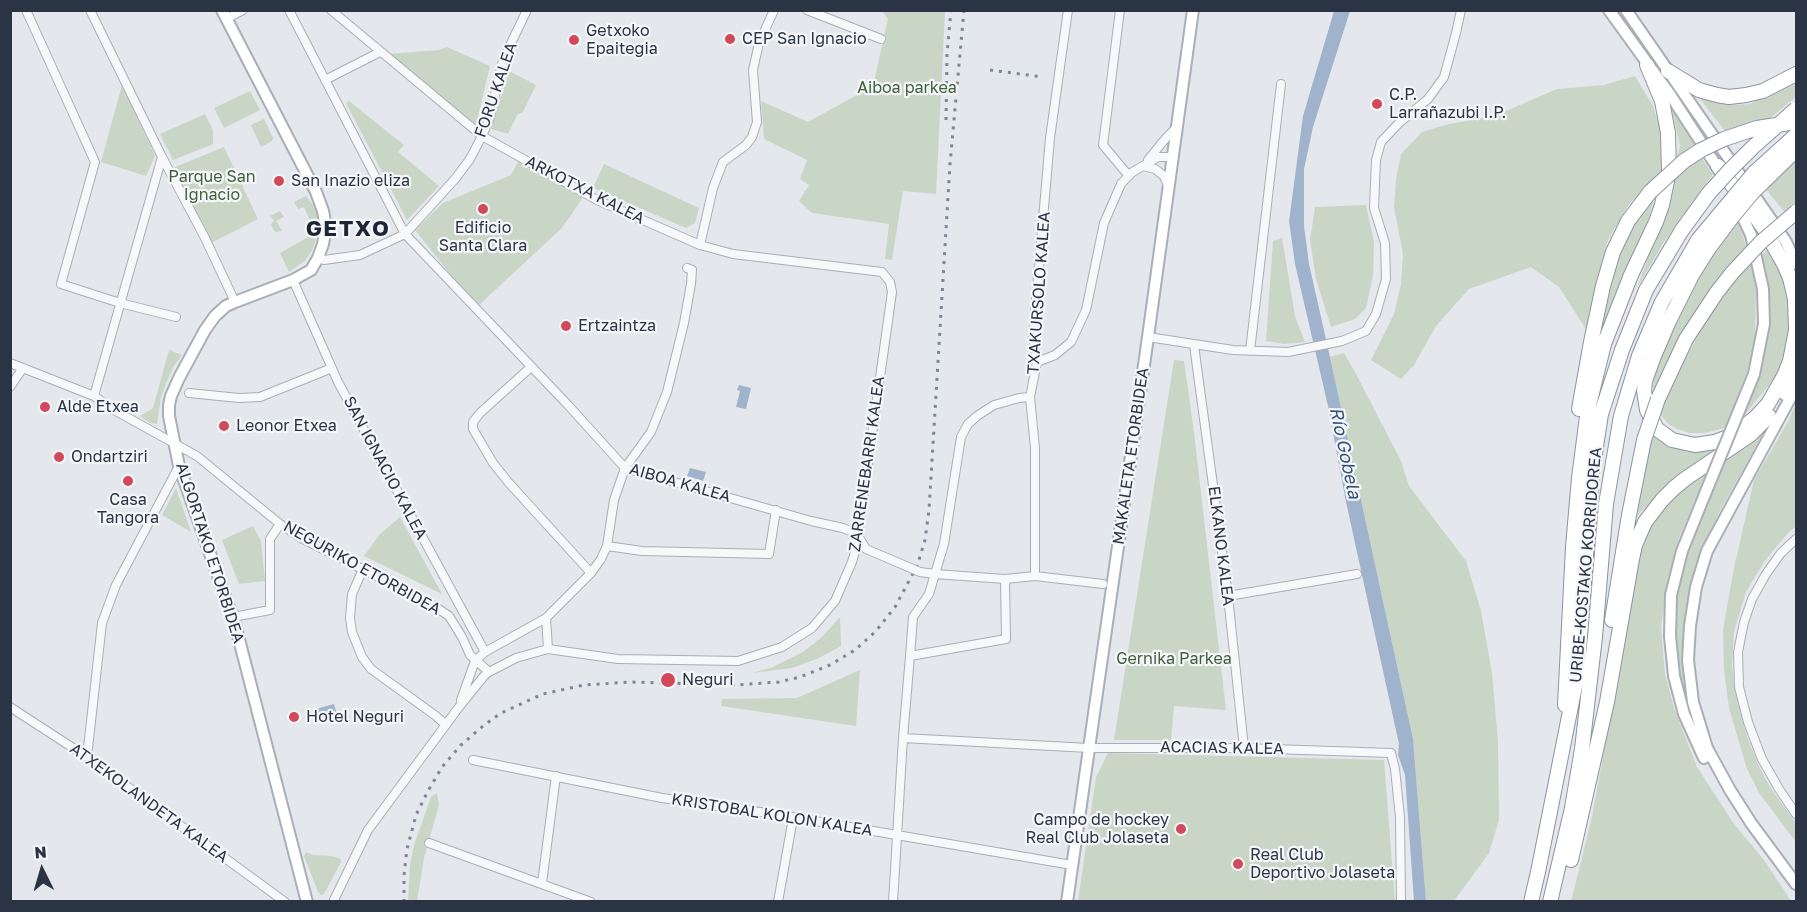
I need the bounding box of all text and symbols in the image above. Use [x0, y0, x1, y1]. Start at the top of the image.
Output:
place label: Getxoko Epaitegia [586, 21, 658, 59]
place label: CEP San Ignacio [742, 29, 867, 49]
marker: CEP San Ignacio [723, 32, 737, 46]
marker: Getxoko Epaitegia [567, 33, 581, 47]
street label: FORU KALEA [471, 40, 521, 140]
park label: Aiboa parkea [857, 78, 957, 98]
place label: C.P. Larrañazubi I.P. [1389, 85, 1506, 123]
marker: C.P. Larrañazubi I.P. [1370, 97, 1384, 111]
street label: ARKOTXA KALEA [522, 152, 648, 228]
park label: Parque San Ignacio [168, 167, 256, 205]
place label: San Inazio eliza [291, 171, 410, 191]
marker: San Inazio eliza [272, 174, 286, 188]
marker: Edificio Santa Clara [476, 202, 490, 216]
street label: TXAKURSOLO KALEA [1024, 211, 1054, 375]
district label: GETXO [306, 216, 390, 242]
place label: Edificio Santa Clara [439, 218, 527, 256]
place label: Ertzaintza [578, 316, 656, 336]
marker: Ertzaintza [559, 319, 573, 333]
street label: MAKALETA ETORBIDEA [1109, 366, 1153, 546]
street label: ZARRENEBARRI KALEA [845, 375, 889, 553]
street label: SAN IGNACIO KALEA [339, 393, 431, 543]
place label: Alde Etxea [57, 397, 139, 417]
marker: Alde Etxea [38, 400, 52, 414]
water label: Río Gobela [1325, 405, 1365, 501]
place label: Leonor Etxea [236, 416, 337, 436]
marker: Leonor Etxea [217, 419, 231, 433]
street label: URIBE-KOSTAKO KORRIDOREA [1566, 446, 1606, 684]
place label: Ondartziri [71, 447, 148, 467]
marker: Ondartziri [52, 450, 66, 464]
street label: AIBOA KALEA [627, 459, 733, 507]
street label: ALGORTAKO ETORBIDEA [172, 460, 248, 646]
marker: Casa Tangora [121, 474, 135, 488]
street label: ELKANO KALEA [1204, 485, 1238, 607]
place label: Casa Tangora [97, 490, 159, 528]
street label: NEGURIKO ETORBIDEA [280, 517, 444, 619]
park label: Gernika Parkea [1116, 649, 1232, 669]
place label: Neguri [682, 670, 733, 690]
marker: Neguri [659, 671, 677, 689]
place label: Hotel Neguri [306, 707, 404, 727]
marker: Hotel Neguri [287, 710, 301, 724]
street label: ACACIAS KALEA [1160, 737, 1284, 759]
street label: ATXEKOLANDETA KALEA [66, 739, 232, 867]
street label: KRISTOBAL KOLON KALEA [670, 790, 874, 840]
place label: Campo de hockey Real Club Jolaseta [1025, 810, 1169, 848]
marker: Campo de hockey Real Club Jolaseta [1174, 822, 1188, 836]
north arrow [12, 840, 72, 900]
text: N [33, 842, 47, 863]
place label: Real Club Deportivo Jolaseta [1250, 845, 1395, 883]
marker: Real Club Deportivo Jolaseta [1231, 857, 1245, 871]

